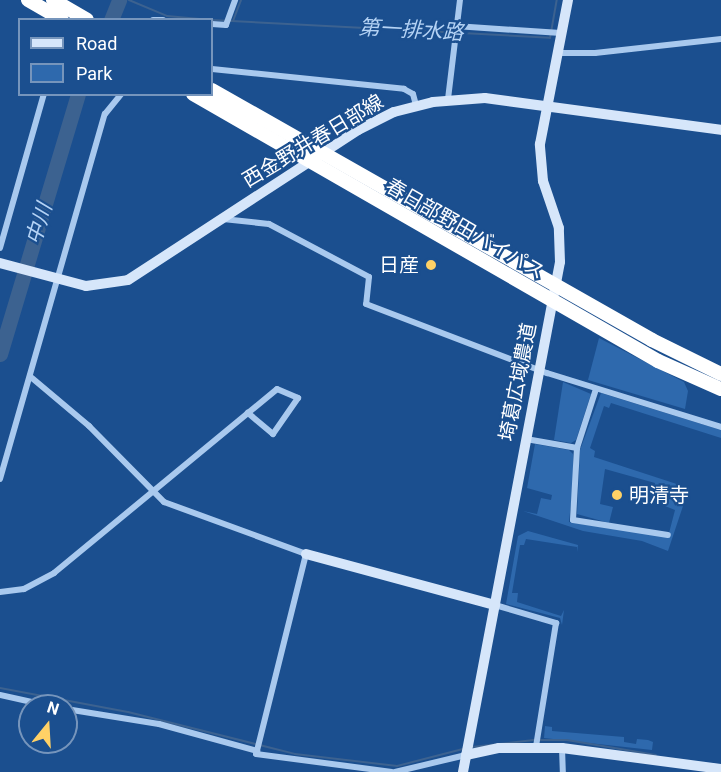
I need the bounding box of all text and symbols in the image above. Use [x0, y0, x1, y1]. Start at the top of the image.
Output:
water label: 第一排水路 [358, 15, 464, 45]
legend [18, 18, 213, 96]
text: Road [76, 33, 117, 54]
text: Park [76, 63, 112, 84]
street label: 西金野井春日部線 [238, 90, 388, 192]
street label: 春日部野田バイパス [381, 174, 549, 284]
water label: 中川 [21, 200, 57, 248]
place label: 日産 [379, 253, 419, 277]
marker: 日産 [424, 258, 438, 272]
street label: 埼葛広域農道 [495, 321, 541, 443]
place label: 明清寺 [629, 483, 689, 507]
marker: 明清寺 [610, 488, 624, 502]
north arrow [18, 694, 78, 754]
text: N [45, 698, 61, 719]

